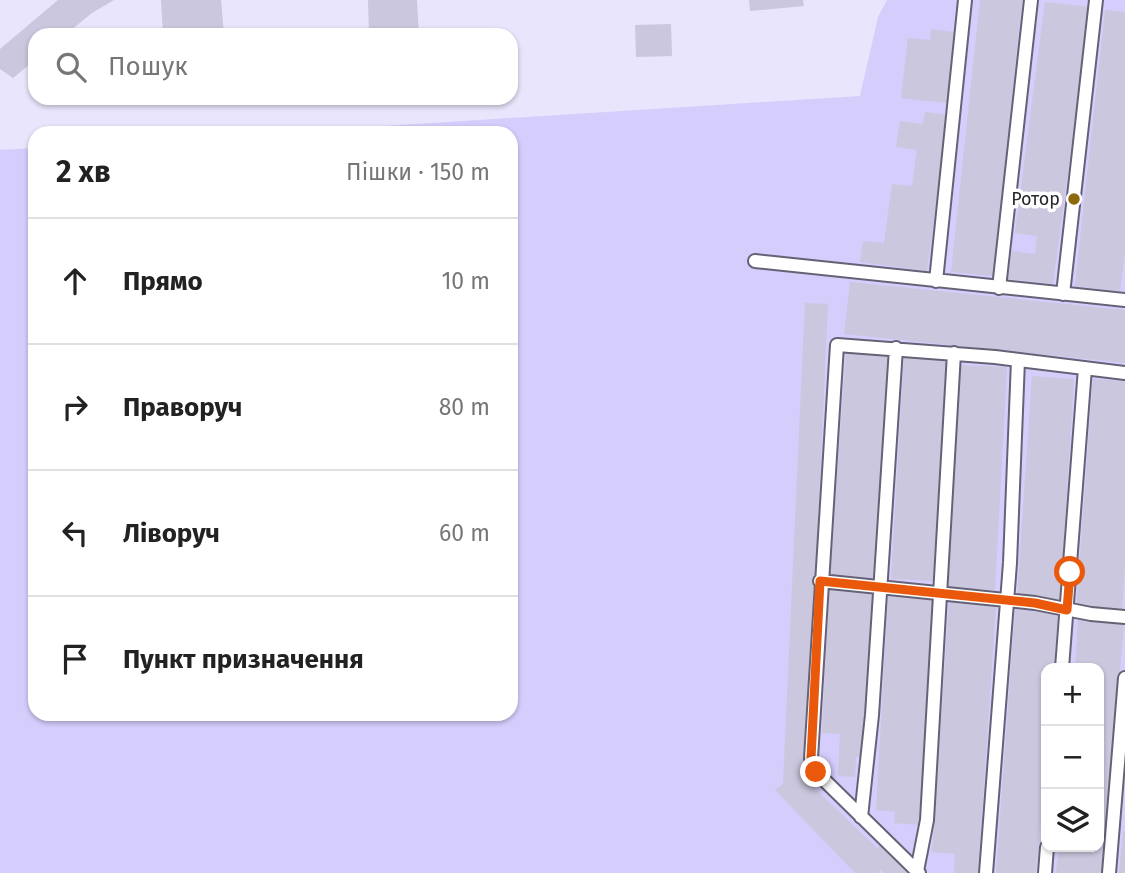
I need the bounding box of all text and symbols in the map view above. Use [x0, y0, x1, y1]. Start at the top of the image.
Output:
search box [28, 28, 518, 105]
icon: search [52, 48, 90, 86]
text: Пошук [108, 51, 188, 82]
text: 2 хв [56, 154, 111, 190]
text: Пішки · 150 m [346, 158, 490, 186]
place label: Ротор [1011, 188, 1060, 210]
marker: Ротор [1066, 191, 1082, 207]
icon: ahead [56, 262, 94, 300]
text: Прямо [123, 266, 203, 297]
text: 10 m [441, 267, 490, 295]
icon: right [56, 388, 94, 426]
text: Праворуч [123, 392, 242, 423]
text: 80 m [439, 393, 490, 421]
icon: left [56, 514, 94, 552]
text: Ліворуч [123, 518, 220, 549]
text: 60 m [439, 519, 490, 547]
route start [1054, 556, 1085, 587]
icon: arrive [56, 640, 94, 678]
text: Пункт призначення [123, 644, 364, 675]
map controls [1041, 663, 1104, 852]
button: + [1041, 663, 1104, 726]
button: − [1041, 726, 1104, 789]
route end [800, 756, 831, 787]
button: layers [1041, 789, 1104, 852]

